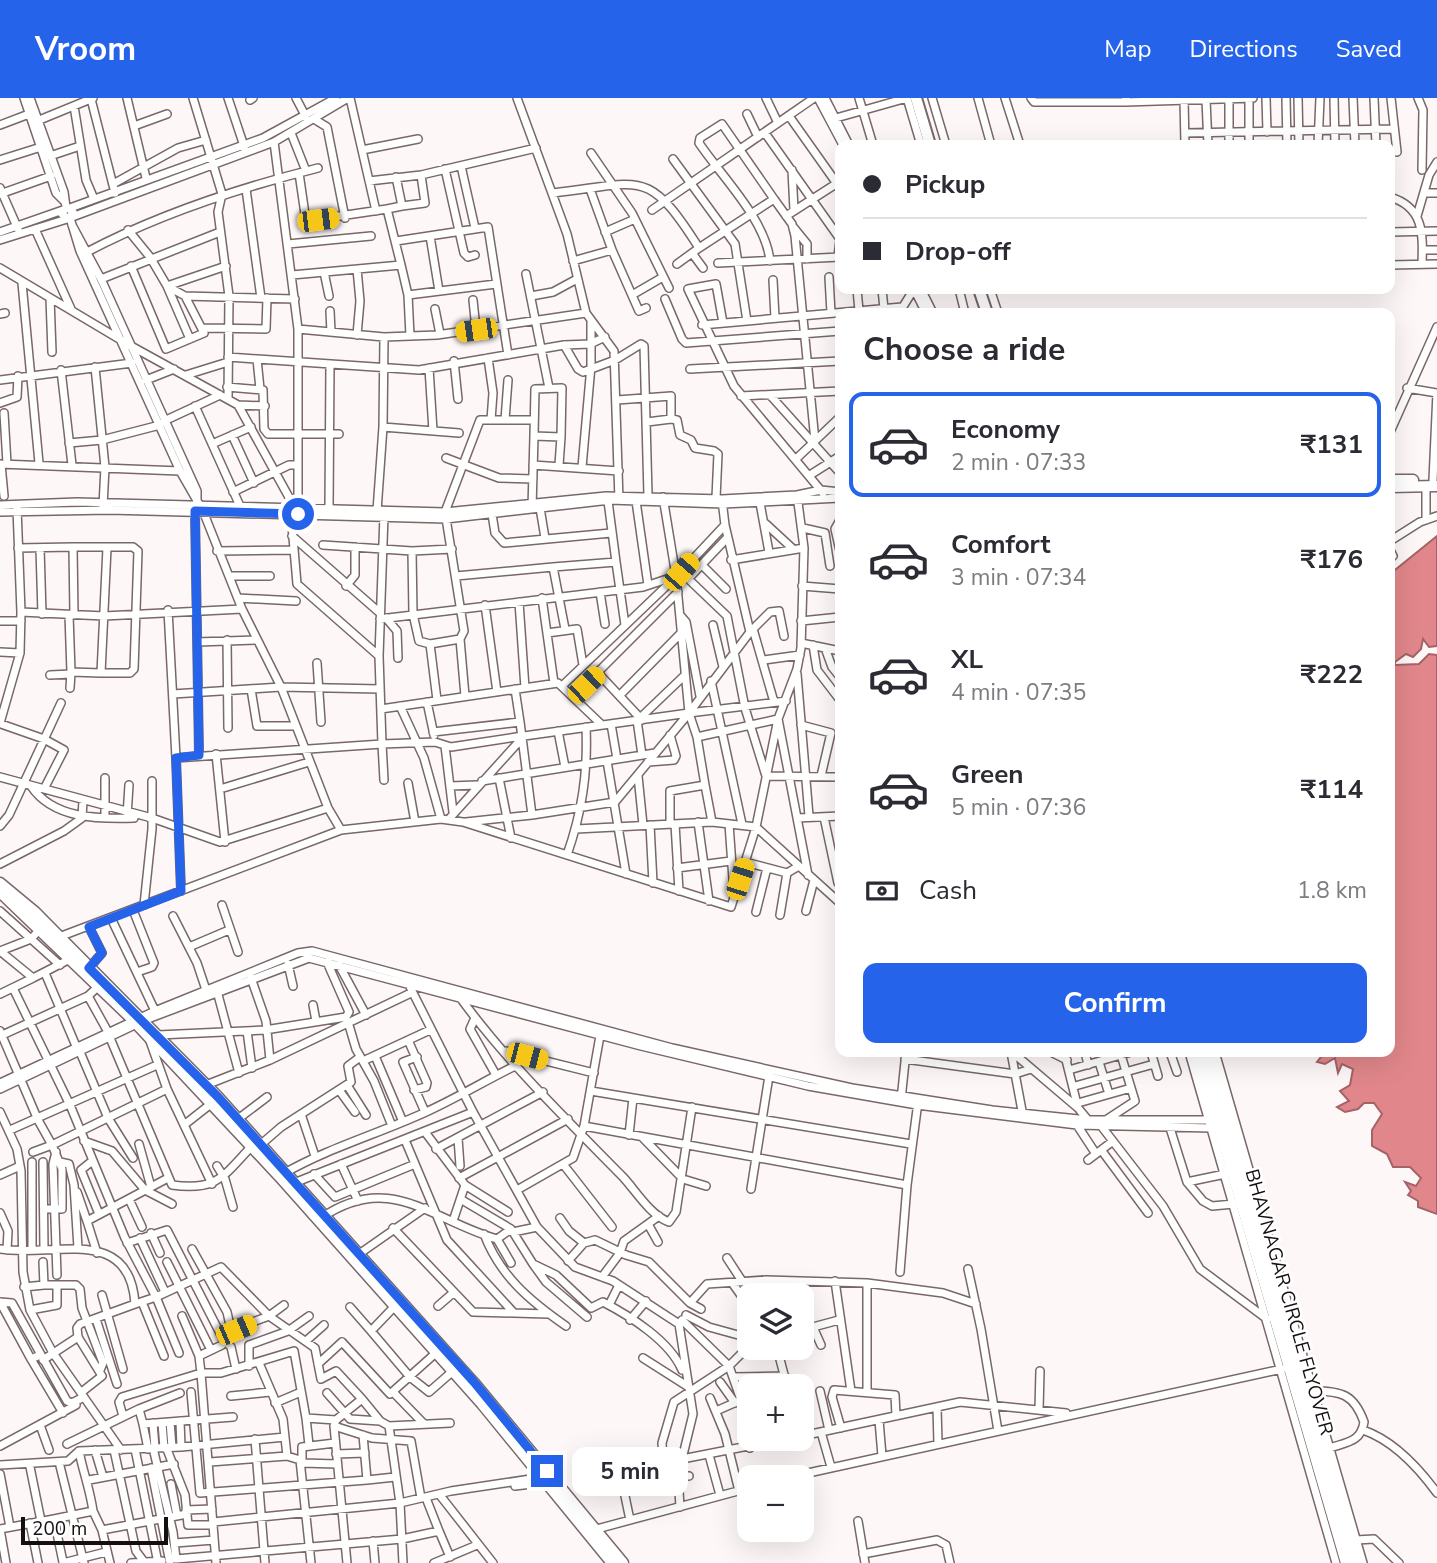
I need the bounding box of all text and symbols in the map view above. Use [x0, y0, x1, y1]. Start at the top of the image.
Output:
text: Vroom [35, 27, 136, 72]
text: Map [1104, 33, 1151, 65]
text: Directions [1189, 33, 1298, 65]
text: Saved [1336, 33, 1402, 65]
text: Pickup [905, 167, 985, 202]
car [296, 207, 341, 233]
text: Drop-off [905, 234, 1011, 269]
car [454, 317, 499, 343]
text: Choose a ride [863, 328, 1065, 371]
text: Economy [951, 412, 1060, 447]
icon: car [867, 413, 930, 476]
text: ₹131 [1301, 427, 1363, 462]
text: 2 min · 07:33 [951, 447, 1086, 478]
route start [282, 498, 314, 530]
text: Comfort [951, 527, 1051, 562]
icon: car [867, 528, 930, 591]
text: ₹176 [1301, 542, 1363, 577]
car [660, 549, 703, 595]
text: 3 min · 07:34 [951, 562, 1086, 593]
text: XL [951, 642, 983, 677]
icon: car [867, 643, 930, 706]
text: ₹222 [1301, 657, 1363, 692]
car [564, 663, 609, 707]
text: 4 min · 07:35 [951, 677, 1086, 708]
text: Green [951, 757, 1024, 792]
icon: car [867, 758, 930, 821]
text: ₹114 [1301, 772, 1363, 807]
text: 5 min · 07:36 [951, 792, 1086, 823]
car [724, 856, 757, 902]
icon: cash [863, 872, 901, 910]
text: Cash [919, 873, 977, 908]
text: 1.8 km [1297, 875, 1367, 906]
button: Confirm [863, 963, 1367, 1043]
car [504, 1040, 551, 1072]
street label: BHAVNAGAR CIRCLE FLYOVER [1239, 1166, 1340, 1438]
map controls [737, 1283, 814, 1542]
button: layers [737, 1283, 814, 1360]
car [213, 1312, 260, 1348]
button: + [737, 1374, 814, 1451]
callout: 5 min [572, 1446, 687, 1496]
route end [531, 1455, 563, 1487]
text: 5 min [600, 1456, 660, 1487]
button: − [737, 1465, 814, 1542]
scale bar [21, 1514, 168, 1546]
text: 200 m [32, 1516, 87, 1542]

